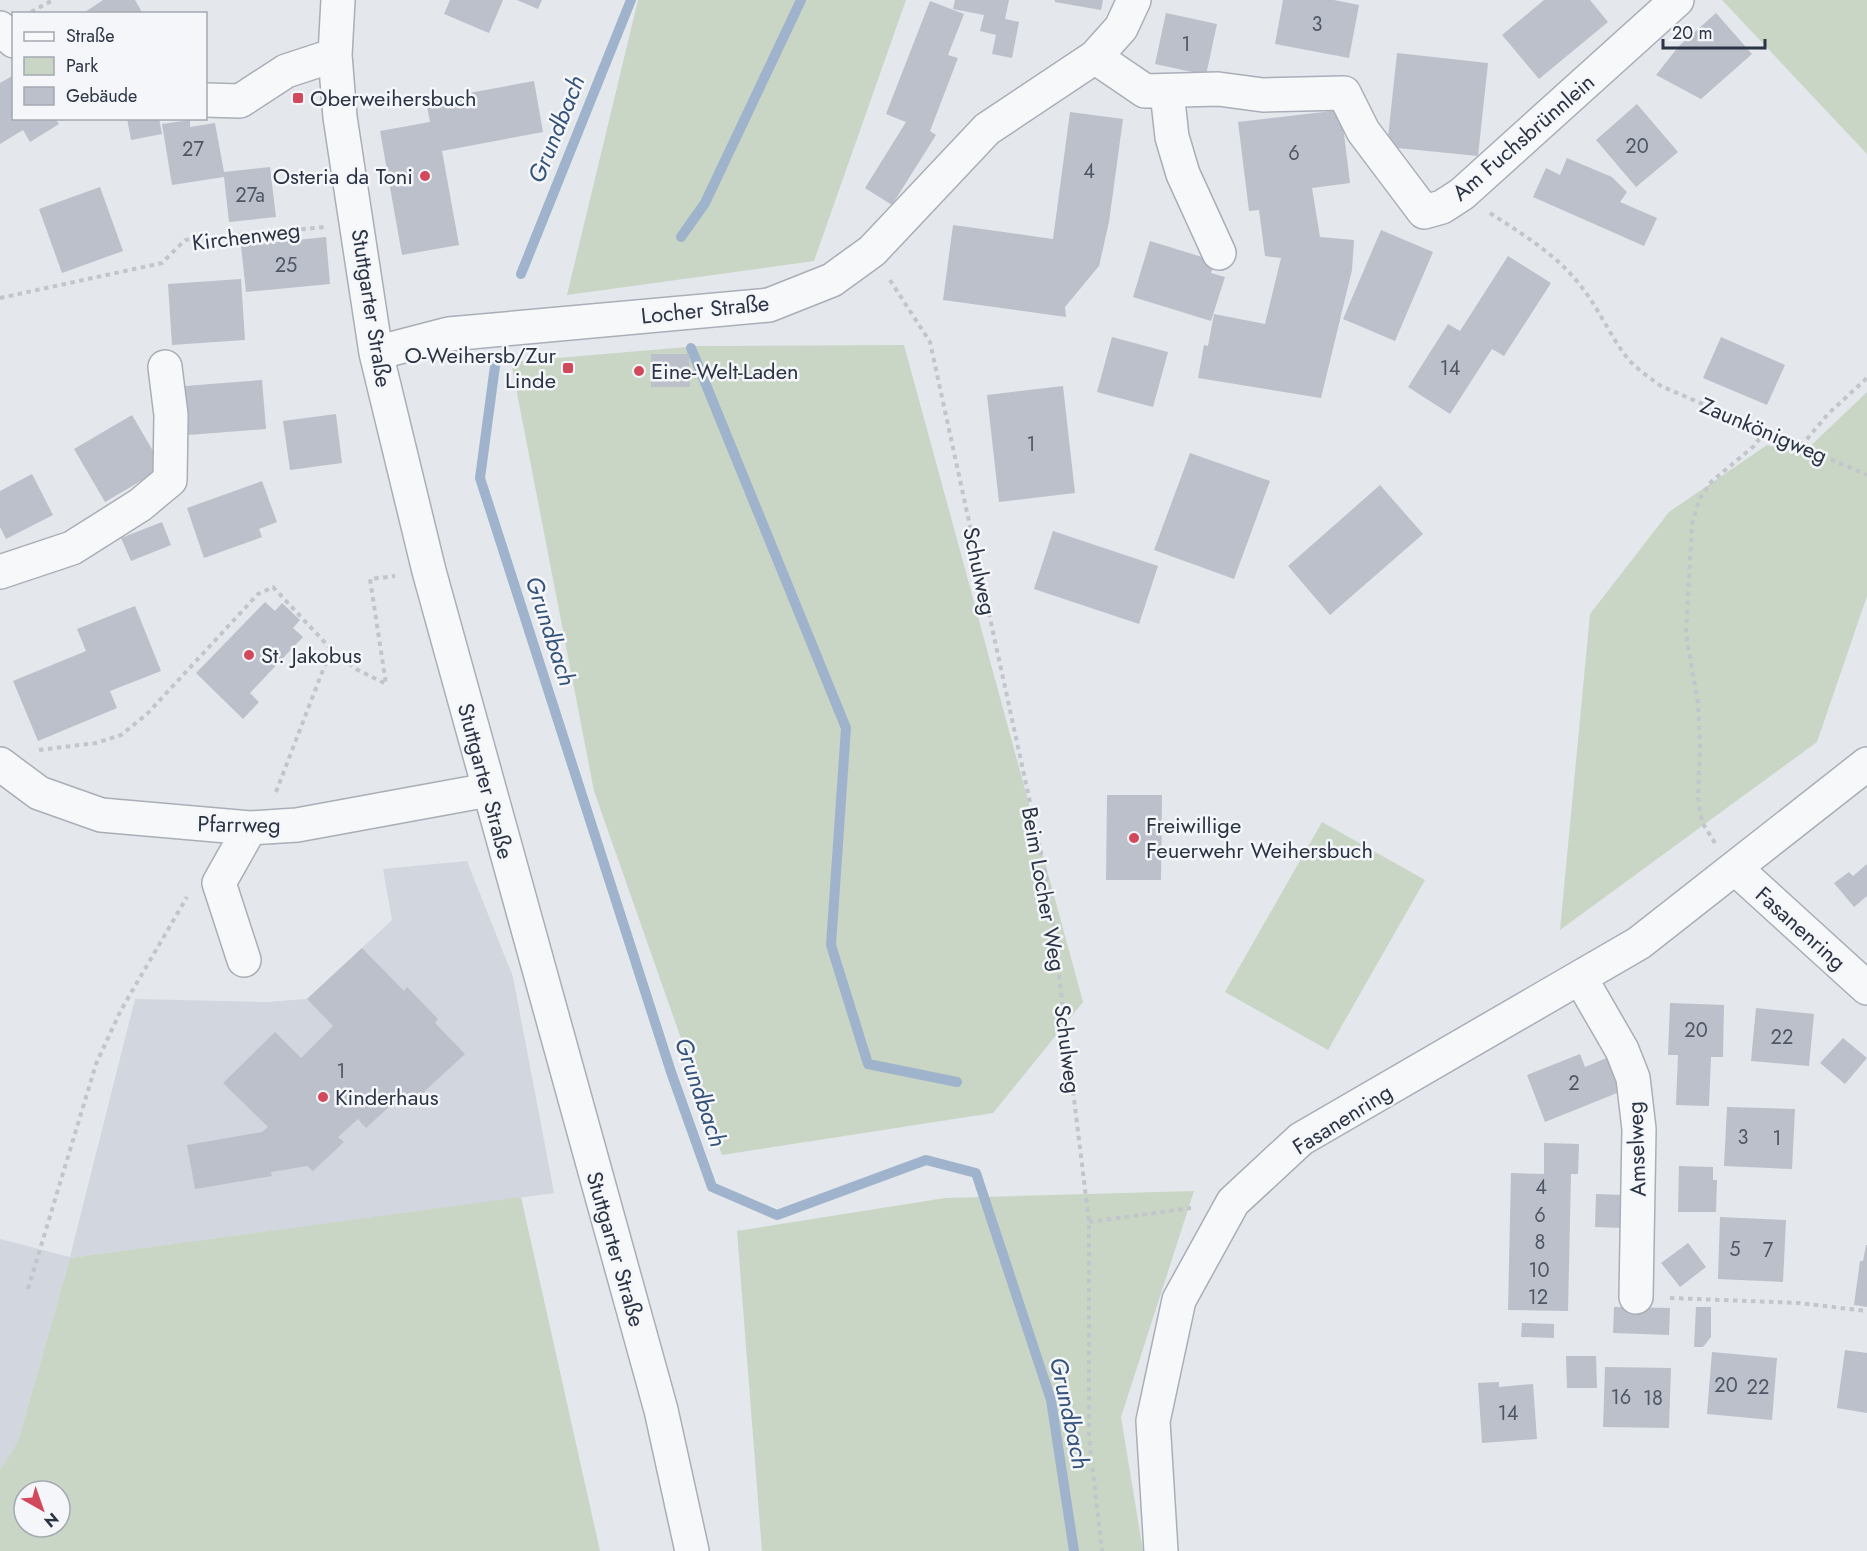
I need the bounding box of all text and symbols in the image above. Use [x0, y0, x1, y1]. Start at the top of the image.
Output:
house number: 3 [1312, 10, 1323, 39]
legend [12, 12, 207, 120]
scale bar [1663, 12, 1765, 50]
text: 20 m [1672, 20, 1712, 46]
text: Straße [66, 23, 114, 49]
house number: 1 [1182, 30, 1191, 59]
text: Park [66, 53, 98, 79]
street label: Am Fuchsbrünnlein [1445, 66, 1601, 208]
water label: Grundbach [518, 70, 594, 188]
place label: Oberweihersbuch [310, 82, 477, 114]
text: Gebäude [66, 83, 137, 109]
marker: Oberweihersbuch [291, 91, 305, 105]
house number: 20 [1625, 132, 1649, 161]
house number: 27 [182, 135, 204, 164]
house number: 6 [1288, 139, 1300, 168]
house number: 4 [1083, 157, 1095, 186]
place label: Osteria da Toni [273, 160, 413, 192]
marker: Osteria da Toni [418, 169, 432, 183]
house number: 27a [235, 181, 265, 210]
street label: Kirchenweg [190, 213, 302, 259]
street label: Stuttgarter Straße [344, 226, 400, 390]
house number: 25 [275, 251, 297, 280]
street label: Locher Straße [639, 286, 771, 332]
place label: O-Weihersb/Zur Linde [404, 339, 556, 396]
house number: 14 [1440, 354, 1461, 383]
place label: Eine-Welt-Laden [651, 355, 799, 387]
marker: O-Weihersb/Zur Linde [561, 361, 575, 375]
marker: Eine-Welt-Laden [632, 364, 646, 378]
street label: Zaunkönigweg [1695, 389, 1833, 471]
house number: 1 [1027, 430, 1036, 459]
street label: Schulweg [955, 524, 1005, 618]
water label: Grundbach [517, 572, 585, 690]
place label: St. Jakobus [261, 639, 362, 671]
marker: St. Jakobus [242, 648, 256, 662]
street label: Stuttgarter Straße [450, 700, 522, 862]
street label: Beim Locher Weg [1014, 804, 1074, 974]
street label: Pfarrweg [197, 807, 281, 841]
place label: Freiwillige Feuerwehr Weihersbuch [1146, 809, 1373, 866]
marker: Freiwillige Feuerwehr Weihersbuch [1127, 831, 1141, 845]
street label: Fasanenring [1749, 879, 1853, 977]
street label: Schulweg [1047, 1003, 1089, 1095]
house number: 20 [1684, 1016, 1708, 1045]
house number: 22 [1771, 1023, 1793, 1052]
water label: Grundbach [666, 1033, 736, 1151]
house number: 1 [337, 1057, 346, 1086]
house number: 2 [1568, 1069, 1580, 1098]
street label: Fasanenring [1286, 1076, 1398, 1162]
place label: Kinderhaus [335, 1081, 439, 1113]
marker: Kinderhaus [316, 1090, 330, 1104]
street label: Amselweg [1618, 1101, 1654, 1197]
house number: 3 [1738, 1123, 1749, 1152]
house number: 1 [1773, 1124, 1782, 1153]
street label: Stuttgarter Straße [579, 1168, 653, 1330]
house number: 4 [1535, 1173, 1547, 1202]
house number: 6 [1534, 1201, 1546, 1230]
house number: 8 [1535, 1228, 1545, 1257]
house number: 5 [1729, 1235, 1741, 1264]
house number: 7 [1763, 1236, 1774, 1265]
house number: 10 [1529, 1256, 1550, 1285]
house number: 12 [1528, 1283, 1548, 1312]
water label: Grundbach [1041, 1354, 1099, 1472]
house number: 20 [1714, 1371, 1738, 1400]
house number: 22 [1747, 1373, 1769, 1402]
house number: 16 [1611, 1383, 1631, 1412]
house number: 18 [1643, 1384, 1663, 1413]
house number: 14 [1498, 1399, 1519, 1428]
north arrow [12, 1479, 72, 1539]
text: N [39, 1507, 64, 1533]

